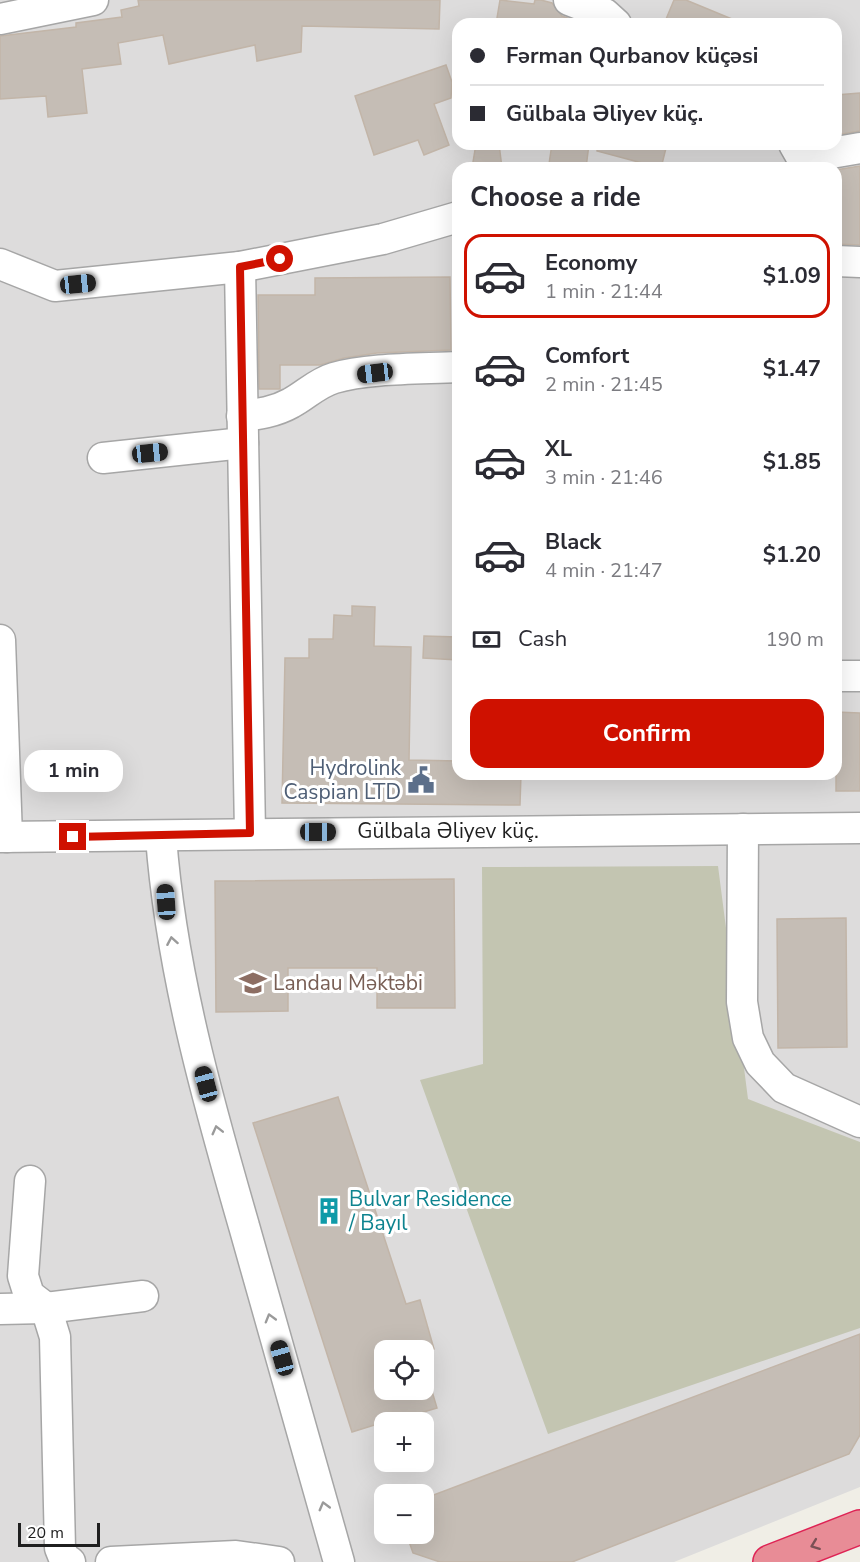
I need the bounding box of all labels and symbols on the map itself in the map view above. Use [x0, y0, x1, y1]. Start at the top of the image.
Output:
route start [266, 245, 293, 272]
car [59, 273, 97, 295]
car [356, 362, 394, 384]
car [131, 442, 169, 464]
callout: 1 min [23, 750, 122, 792]
place label: Hydrolink Caspian LTD [283, 754, 401, 806]
public building icon: Hydrolink Caspian LTD [406, 765, 436, 795]
street label: Gülbala Əliyev küç. [357, 817, 539, 845]
route end [59, 823, 86, 850]
car [300, 823, 336, 841]
car [156, 883, 176, 921]
one-way arrow [166, 936, 179, 946]
school or university icon: Landau Məktəbi [238, 968, 268, 998]
place label: Landau Məktəbi [273, 969, 423, 997]
car [193, 1064, 219, 1104]
one-way arrow [211, 1126, 224, 1136]
place label: Bulvar Residence / Bayıl [348, 1185, 512, 1237]
building icon: Bulvar Residence / Bayıl [314, 1196, 344, 1226]
one-way arrow [265, 1313, 277, 1324]
car [268, 1338, 296, 1378]
one-way arrow [318, 1501, 331, 1511]
scale bar [18, 1520, 100, 1548]
one-way arrow [810, 1537, 821, 1550]

